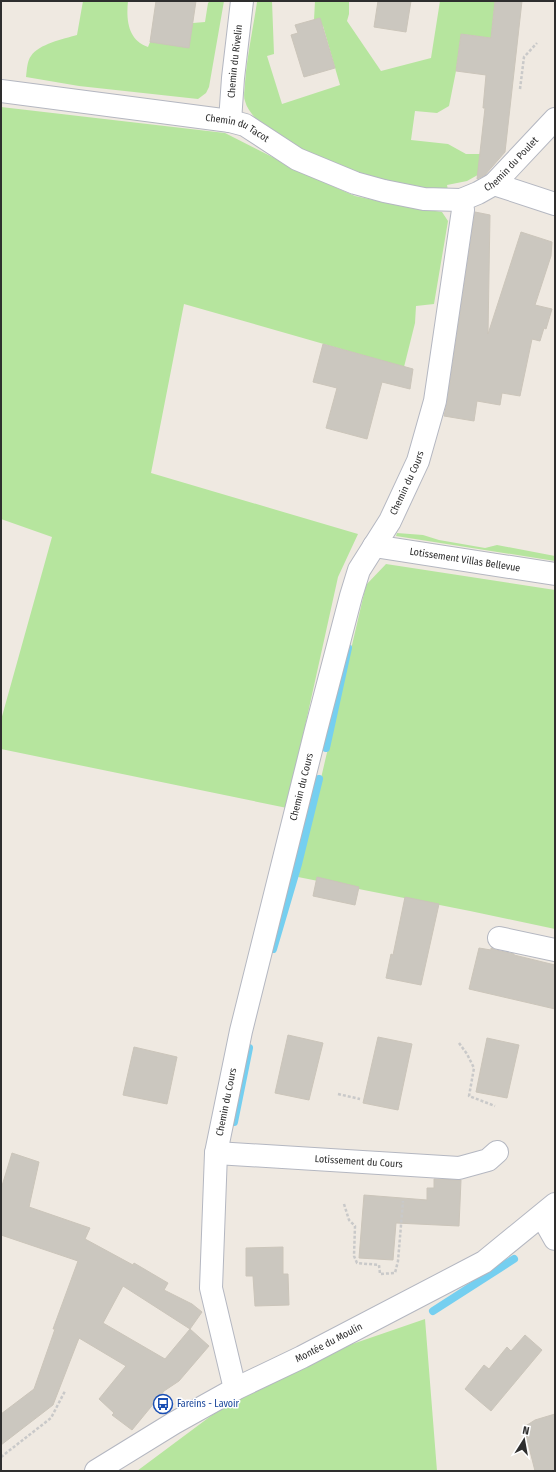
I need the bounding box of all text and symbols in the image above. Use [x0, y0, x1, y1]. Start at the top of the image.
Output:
street label: Chemin du Rivelin [226, 24, 245, 98]
street label: Chemin du Tacot [205, 112, 272, 145]
street label: Chemin du Poulet [482, 134, 541, 194]
street label: Chemin du Cours [388, 450, 427, 517]
street label: Lotissement Villas Bellevue [409, 546, 521, 575]
street label: Chemin du Cours [288, 752, 316, 822]
street label: Chemin du Cours [214, 1067, 239, 1137]
street label: Lotissement du Cours [314, 1153, 403, 1171]
street label: Montée du Moulin [293, 1321, 365, 1365]
bus stop icon: Fareins - Lavoir [152, 1393, 174, 1415]
place label: Fareins - Lavoir [177, 1398, 240, 1410]
north arrow [504, 1420, 544, 1460]
text: N [521, 1424, 530, 1438]

